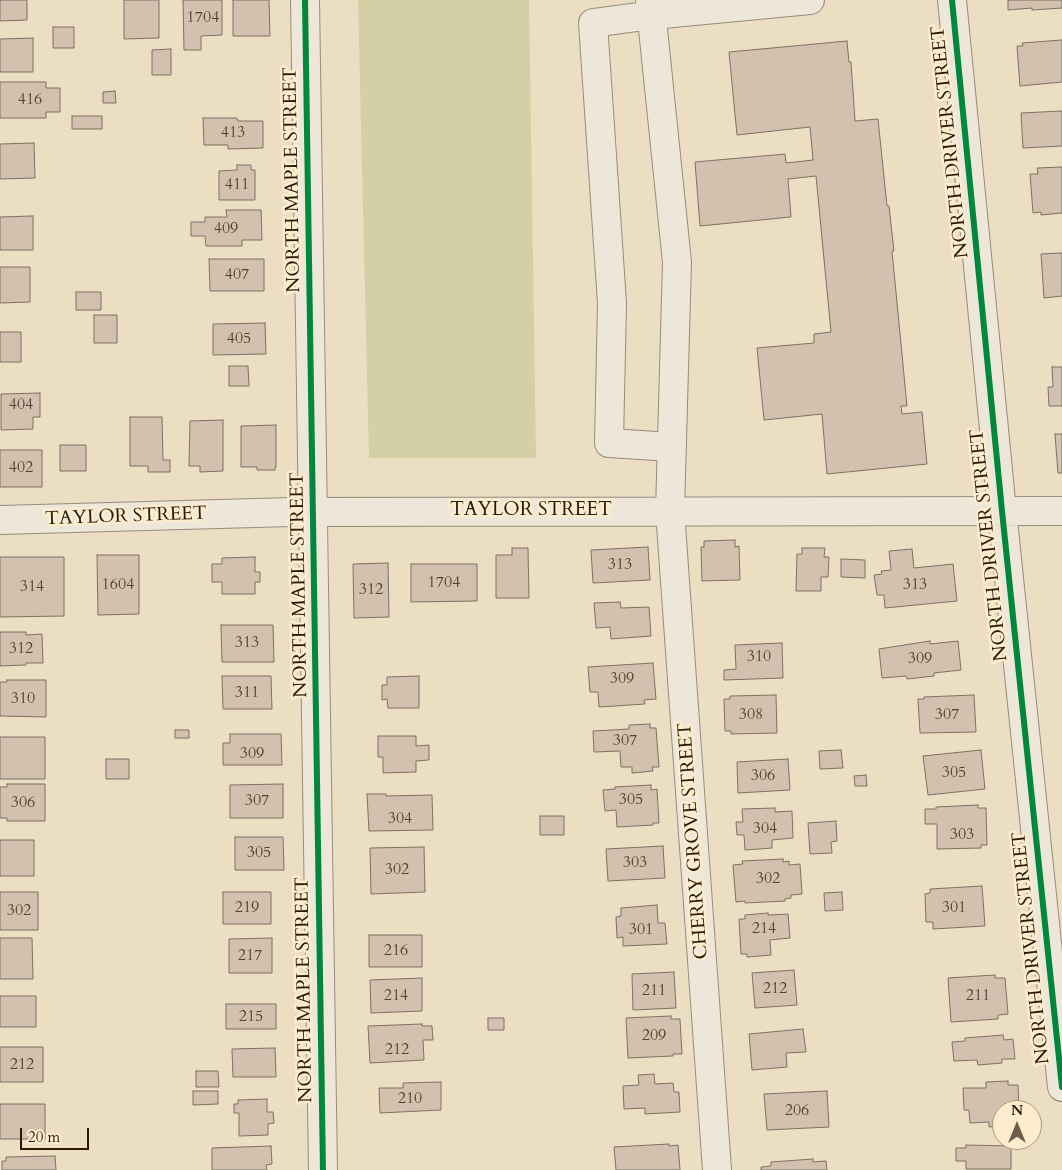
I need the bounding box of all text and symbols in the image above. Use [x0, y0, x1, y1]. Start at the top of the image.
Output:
house number: 1704 [187, 8, 219, 28]
street label: NORTH DRIVER STREET [927, 25, 975, 259]
street label: NORTH MAPLE STREET [280, 67, 306, 293]
house number: 416 [18, 90, 42, 110]
house number: 413 [221, 123, 245, 143]
house number: 411 [225, 175, 249, 195]
house number: 409 [214, 219, 238, 239]
house number: 407 [225, 265, 249, 285]
house number: 405 [227, 329, 251, 349]
house number: 404 [9, 395, 33, 415]
street label: NORTH DRIVER STREET [966, 428, 1014, 662]
house number: 402 [9, 458, 33, 478]
street label: NORTH MAPLE STREET [287, 472, 313, 698]
street label: TAYLOR STREET [450, 500, 612, 522]
street label: TAYLOR STREET [45, 503, 207, 531]
house number: 313 [608, 555, 632, 575]
house number: 1704 [428, 573, 460, 593]
house number: 1604 [102, 575, 134, 595]
house number: 313 [903, 575, 927, 595]
house number: 314 [20, 577, 44, 597]
house number: 312 [359, 580, 383, 600]
house number: 313 [235, 633, 259, 653]
house number: 312 [9, 639, 33, 659]
house number: 310 [747, 647, 771, 667]
house number: 309 [908, 649, 932, 669]
house number: 309 [610, 669, 634, 689]
house number: 311 [235, 683, 259, 703]
house number: 310 [11, 689, 35, 709]
house number: 308 [739, 705, 763, 725]
house number: 307 [935, 705, 959, 725]
street label: CHERRY GROVE STREET [674, 722, 714, 960]
house number: 307 [613, 731, 637, 751]
house number: 309 [240, 744, 264, 764]
house number: 305 [942, 763, 966, 783]
house number: 306 [751, 766, 775, 786]
house number: 305 [619, 790, 643, 810]
house number: 307 [245, 791, 269, 811]
house number: 306 [11, 793, 35, 813]
house number: 304 [388, 809, 412, 829]
house number: 304 [753, 819, 777, 839]
house number: 303 [950, 825, 974, 845]
street label: NORTH DRIVER STREET [1008, 831, 1056, 1065]
house number: 305 [247, 843, 271, 863]
house number: 303 [623, 853, 647, 873]
house number: 302 [385, 860, 409, 880]
house number: 302 [756, 869, 780, 889]
street label: NORTH MAPLE STREET [292, 877, 318, 1103]
house number: 219 [235, 898, 259, 918]
house number: 301 [942, 898, 966, 918]
house number: 302 [7, 901, 31, 921]
house number: 214 [752, 919, 776, 939]
house number: 301 [629, 920, 653, 940]
house number: 216 [384, 941, 408, 961]
house number: 217 [238, 946, 262, 966]
house number: 212 [763, 979, 787, 999]
house number: 211 [642, 981, 666, 1001]
house number: 214 [384, 986, 408, 1006]
house number: 211 [966, 986, 990, 1006]
house number: 215 [239, 1007, 263, 1027]
house number: 209 [642, 1026, 666, 1046]
house number: 212 [385, 1040, 409, 1060]
house number: 212 [10, 1055, 34, 1075]
house number: 210 [398, 1089, 422, 1109]
north arrow [992, 1100, 1042, 1150]
house number: 206 [785, 1101, 809, 1121]
text: N [1011, 1101, 1023, 1120]
scale bar [22, 1118, 91, 1150]
text: 20 m [28, 1127, 60, 1147]

